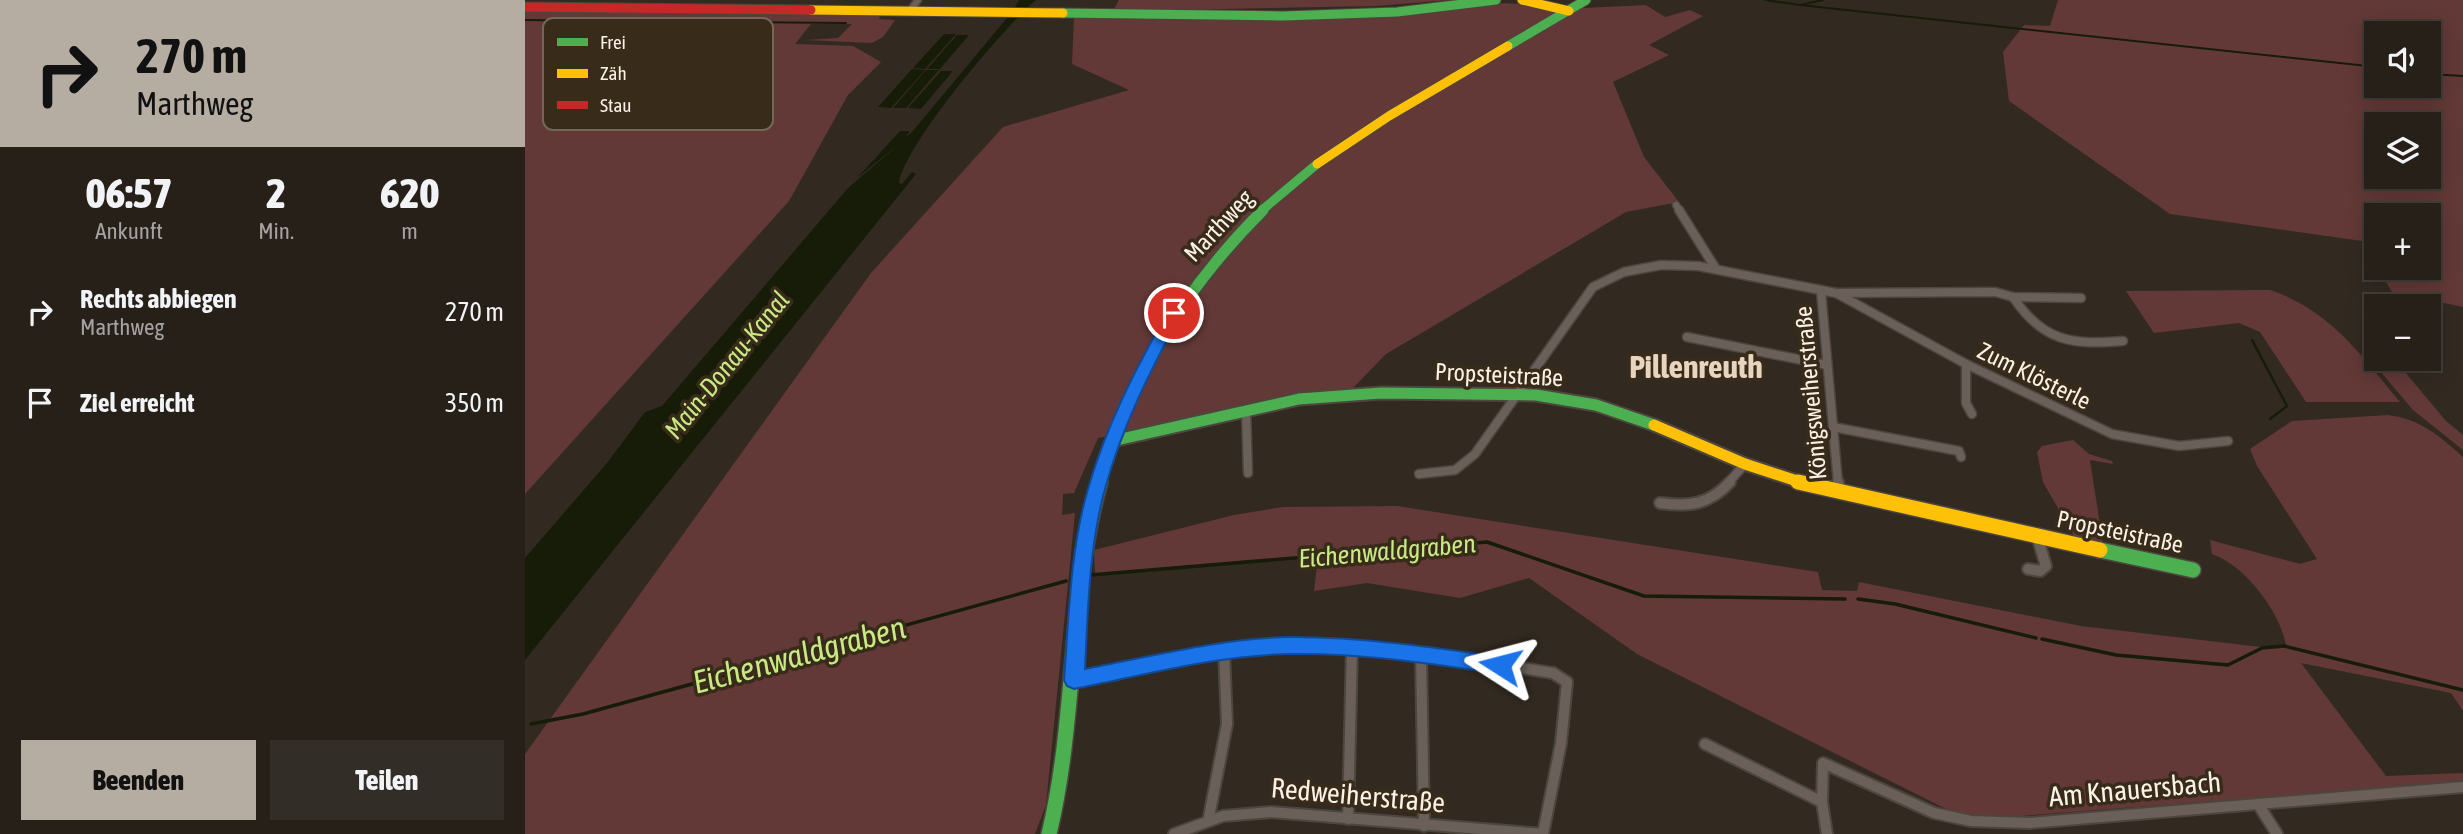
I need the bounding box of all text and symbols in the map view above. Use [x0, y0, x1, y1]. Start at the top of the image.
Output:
legend [543, 18, 773, 130]
map controls [2364, 21, 2441, 371]
button: sound [2364, 21, 2441, 98]
text: 270 m [136, 27, 247, 83]
icon: right [21, 28, 112, 119]
text: Frei [600, 31, 626, 53]
text: Zäh [600, 62, 627, 84]
text: Marthweg [136, 85, 253, 122]
text: Stau [600, 94, 631, 116]
button: layers [2364, 112, 2441, 189]
text: 06:57 [86, 169, 172, 217]
text: 2 [266, 169, 286, 217]
text: 620 [380, 169, 439, 217]
street label: Marthweg [1179, 184, 1259, 267]
button: + [2364, 203, 2441, 280]
text: Ankunft [95, 218, 163, 244]
text: Min. [258, 218, 294, 244]
text: m [401, 218, 418, 244]
pin [1144, 283, 1204, 343]
text: Rechts abbiegen [80, 284, 237, 314]
water label: Main-Donau-Kanal [658, 285, 796, 445]
icon: right [21, 293, 59, 331]
icon: arrive [1155, 294, 1193, 332]
button: − [2364, 294, 2441, 371]
text: 270 m [445, 297, 504, 327]
street label: Königsweiherstraße [1789, 305, 1832, 481]
text: Marthweg [80, 314, 164, 340]
street label: Zum Klösterle [1973, 337, 2095, 414]
district label: Pillenreuth [1629, 348, 1763, 385]
street label: Propsteistraße [1434, 358, 1564, 391]
icon: arrive [21, 384, 59, 422]
text: Ziel erreicht [80, 388, 195, 418]
text: 350 m [445, 388, 504, 418]
street label: Propsteistraße [2055, 505, 2186, 558]
water label: Eichenwaldgraben [1297, 528, 1477, 574]
water label: Eichenwaldgraben [688, 608, 909, 701]
position arrow [1463, 628, 1537, 702]
button: Beenden [21, 740, 256, 820]
button: Teilen [270, 740, 504, 820]
street label: Am Knauersbach [2048, 766, 2222, 812]
street label: Redweiherstraße [1270, 771, 1446, 819]

